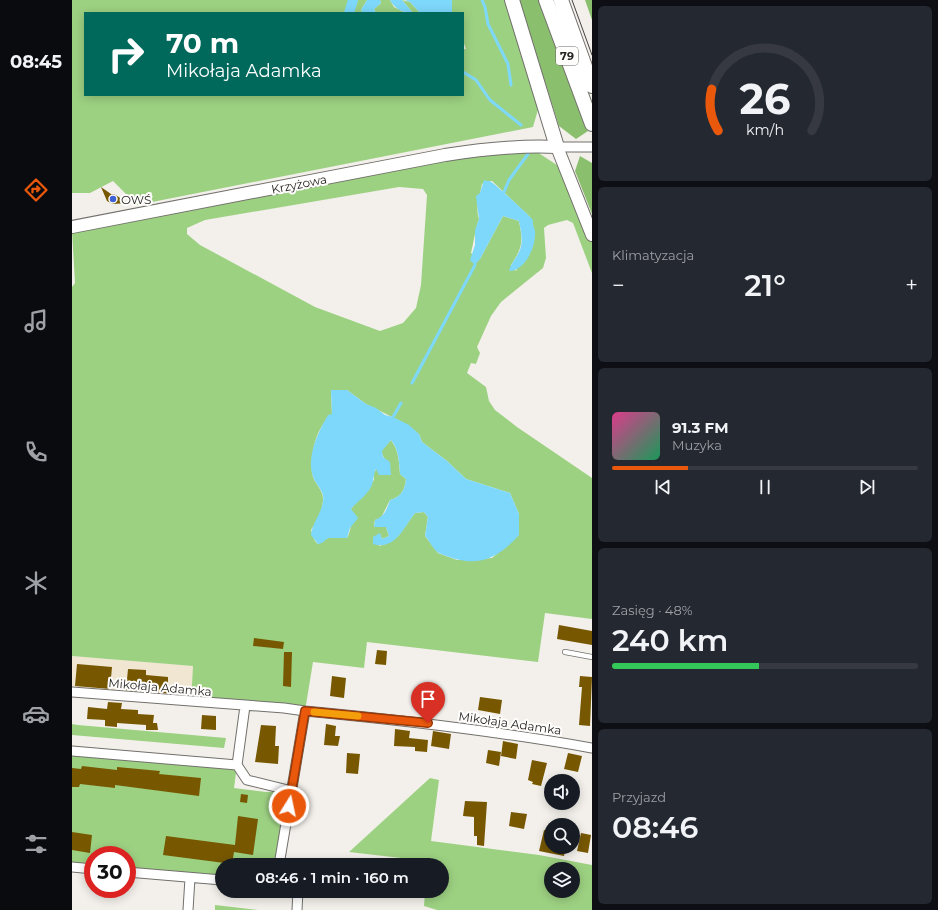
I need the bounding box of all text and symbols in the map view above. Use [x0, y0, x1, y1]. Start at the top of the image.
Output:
text: 70 m [166, 26, 239, 60]
icon: right [100, 28, 152, 80]
road number: 79 [556, 47, 578, 65]
text: 08:45 [10, 51, 62, 73]
text: Mikołaja Adamka [166, 60, 322, 82]
text: 26 [739, 74, 791, 124]
text: km/h [746, 121, 784, 139]
street label: Krzyżowa [270, 171, 328, 197]
icon: directions [22, 176, 50, 204]
place label: OWŚ [121, 192, 151, 207]
marker: OWŚ [108, 194, 118, 204]
text: Klimatyzacja [612, 247, 694, 263]
text: 21° [744, 267, 786, 304]
text: − [612, 272, 625, 299]
text: + [905, 272, 918, 299]
icon: music [22, 307, 50, 335]
text: 91.3 FM [672, 418, 729, 437]
text: Muzyka [672, 437, 722, 453]
icon: phone [22, 438, 50, 466]
icon: previous [652, 476, 674, 498]
icon: pause [754, 476, 776, 498]
icon: next [856, 476, 878, 498]
icon: climate [22, 569, 50, 597]
text: Zasięg · 48% [612, 602, 692, 618]
text: 240 km [612, 622, 728, 659]
street label: Mikołaja Adamka [108, 675, 212, 699]
pin [411, 682, 445, 723]
icon: arrive [417, 688, 439, 710]
icon: car [22, 700, 50, 728]
street label: Mikołaja Adamka [458, 708, 562, 738]
map controls [544, 774, 580, 898]
button: sound [544, 774, 580, 810]
position arrow [268, 785, 310, 827]
text: Przyjazd [612, 789, 666, 805]
text: 08:46 [612, 809, 698, 846]
button: search [544, 818, 580, 854]
icon: filters [22, 830, 50, 858]
speed limit sign: 30 [84, 846, 136, 898]
button: layers [544, 862, 580, 898]
text: 08:46 · 1 min · 160 m [255, 868, 409, 887]

